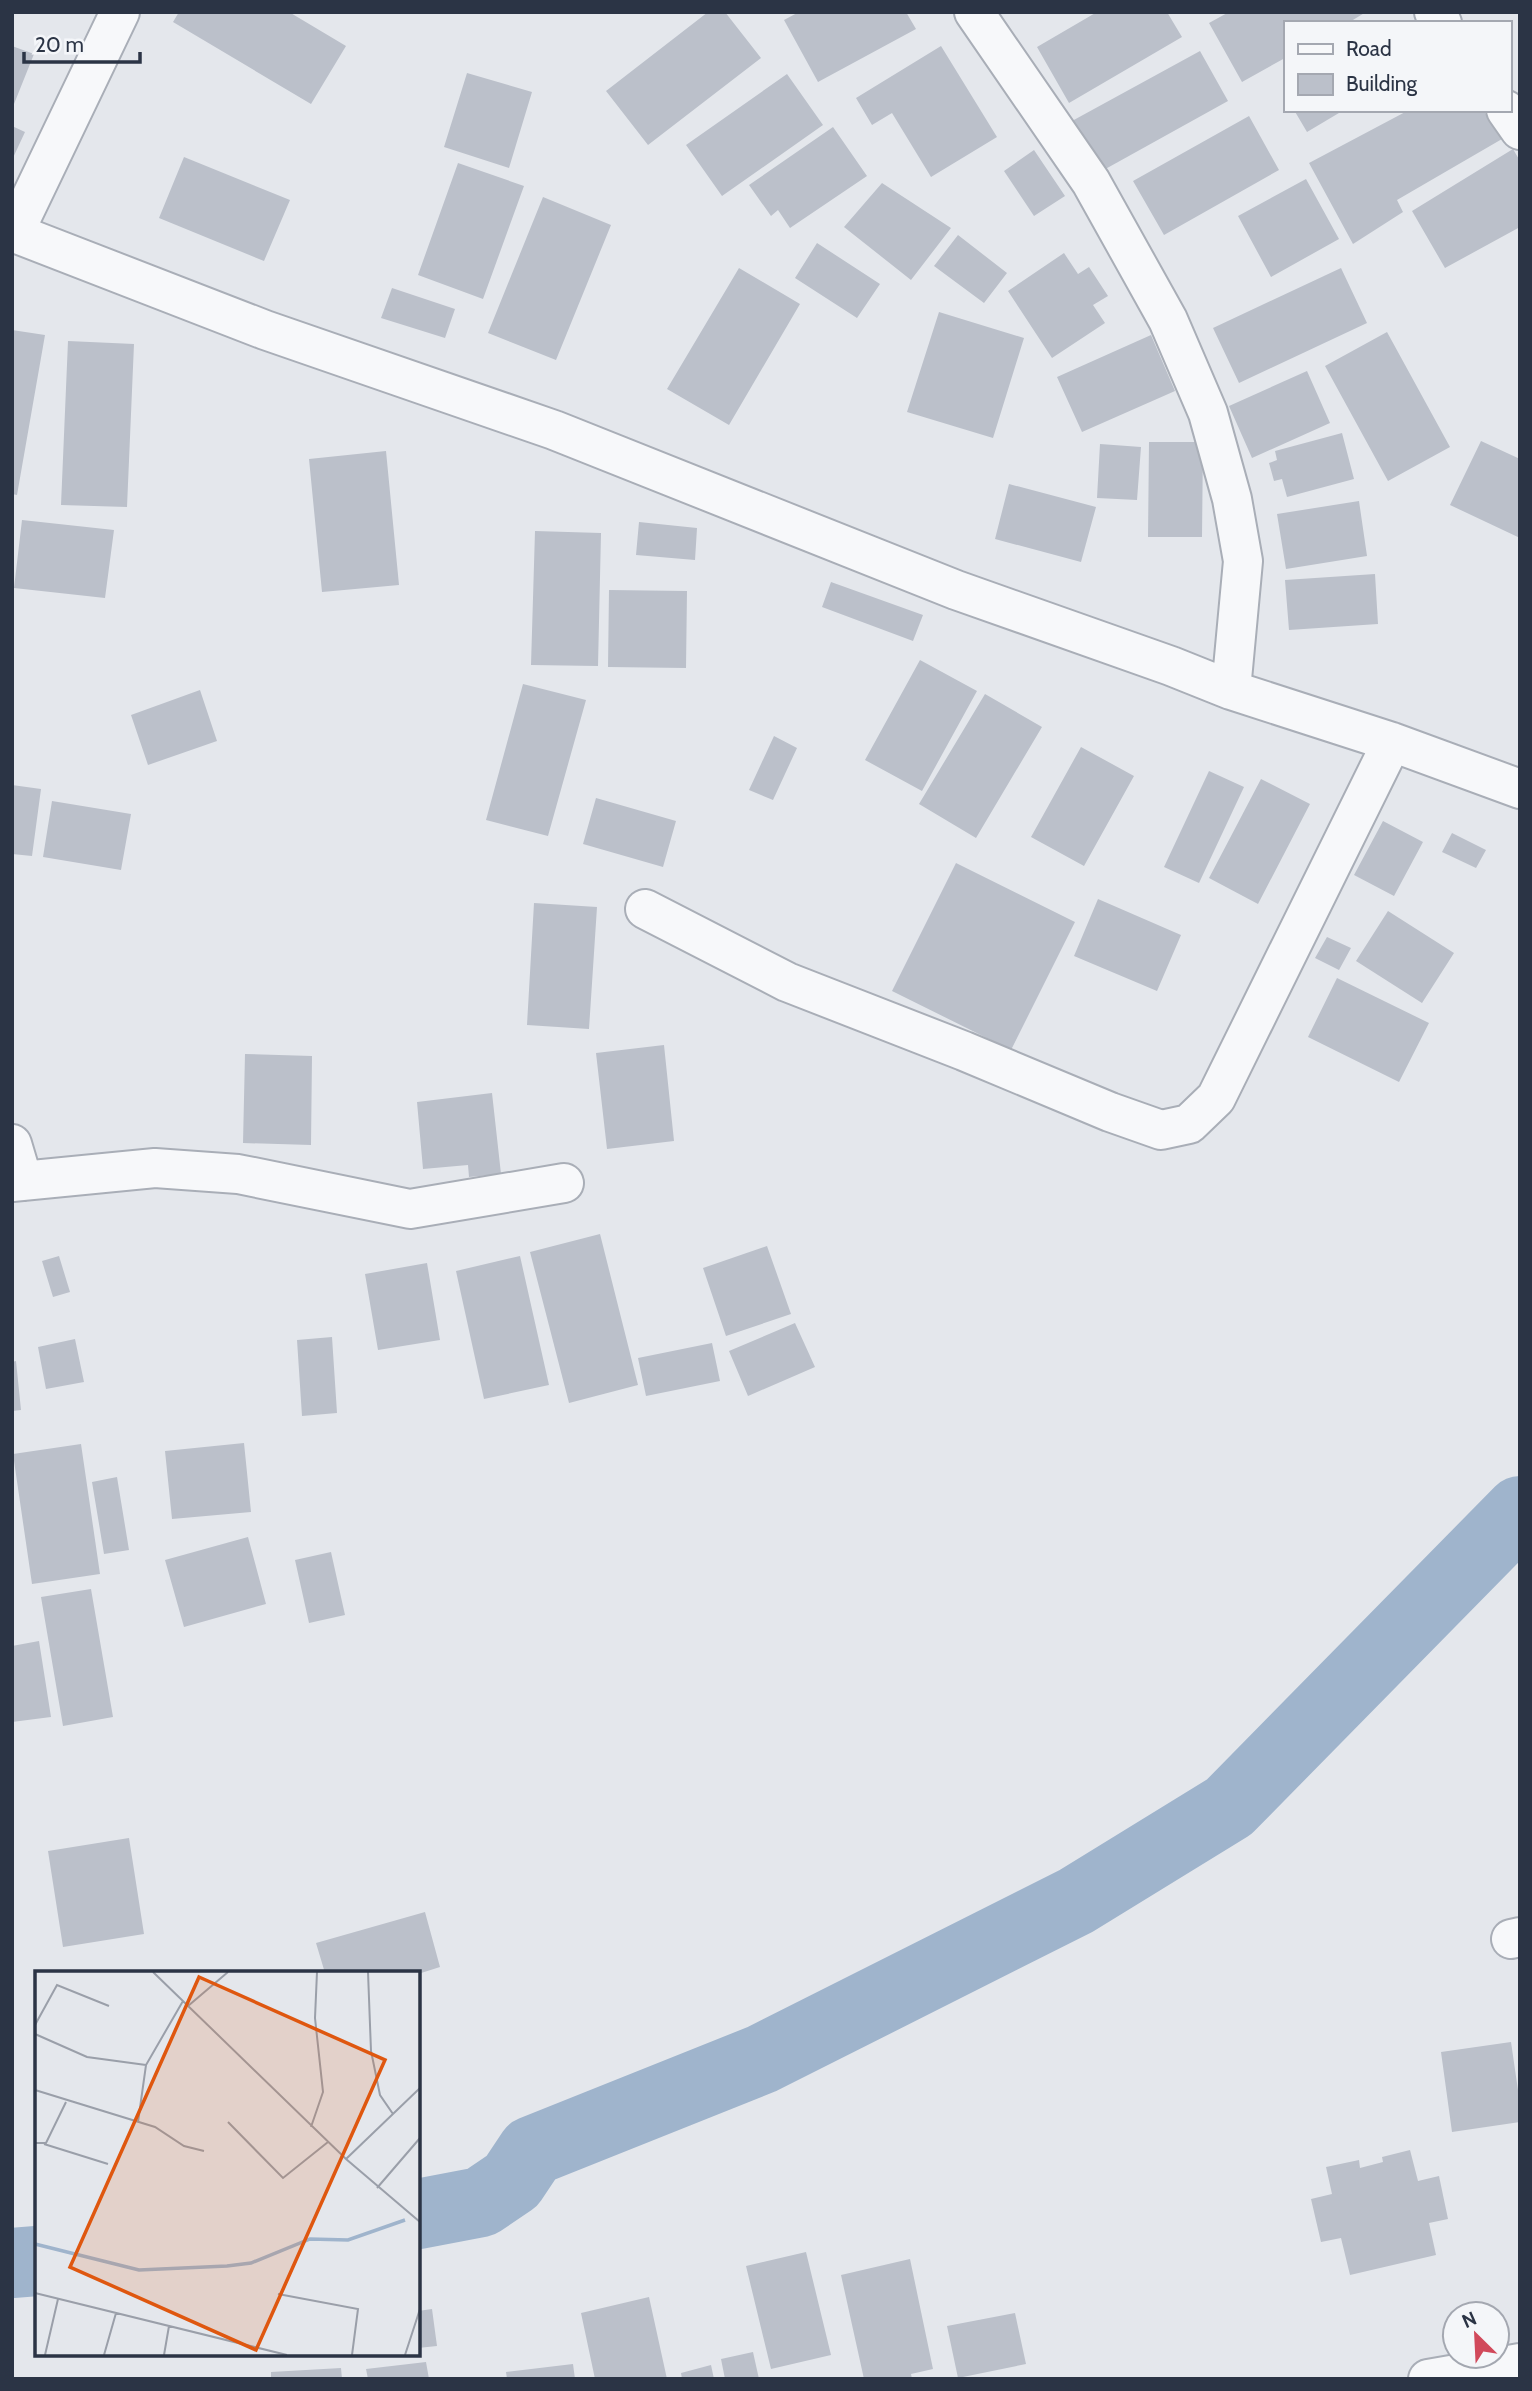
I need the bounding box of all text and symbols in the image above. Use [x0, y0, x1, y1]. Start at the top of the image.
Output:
scale bar [24, 21, 140, 65]
legend [1284, 21, 1511, 112]
text: 20 m [35, 32, 84, 57]
text: Road [1346, 36, 1392, 61]
text: Building [1346, 71, 1418, 96]
inset map [35, 1971, 420, 2356]
north arrow [1441, 2300, 1511, 2370]
text: N [1458, 2307, 1480, 2333]

